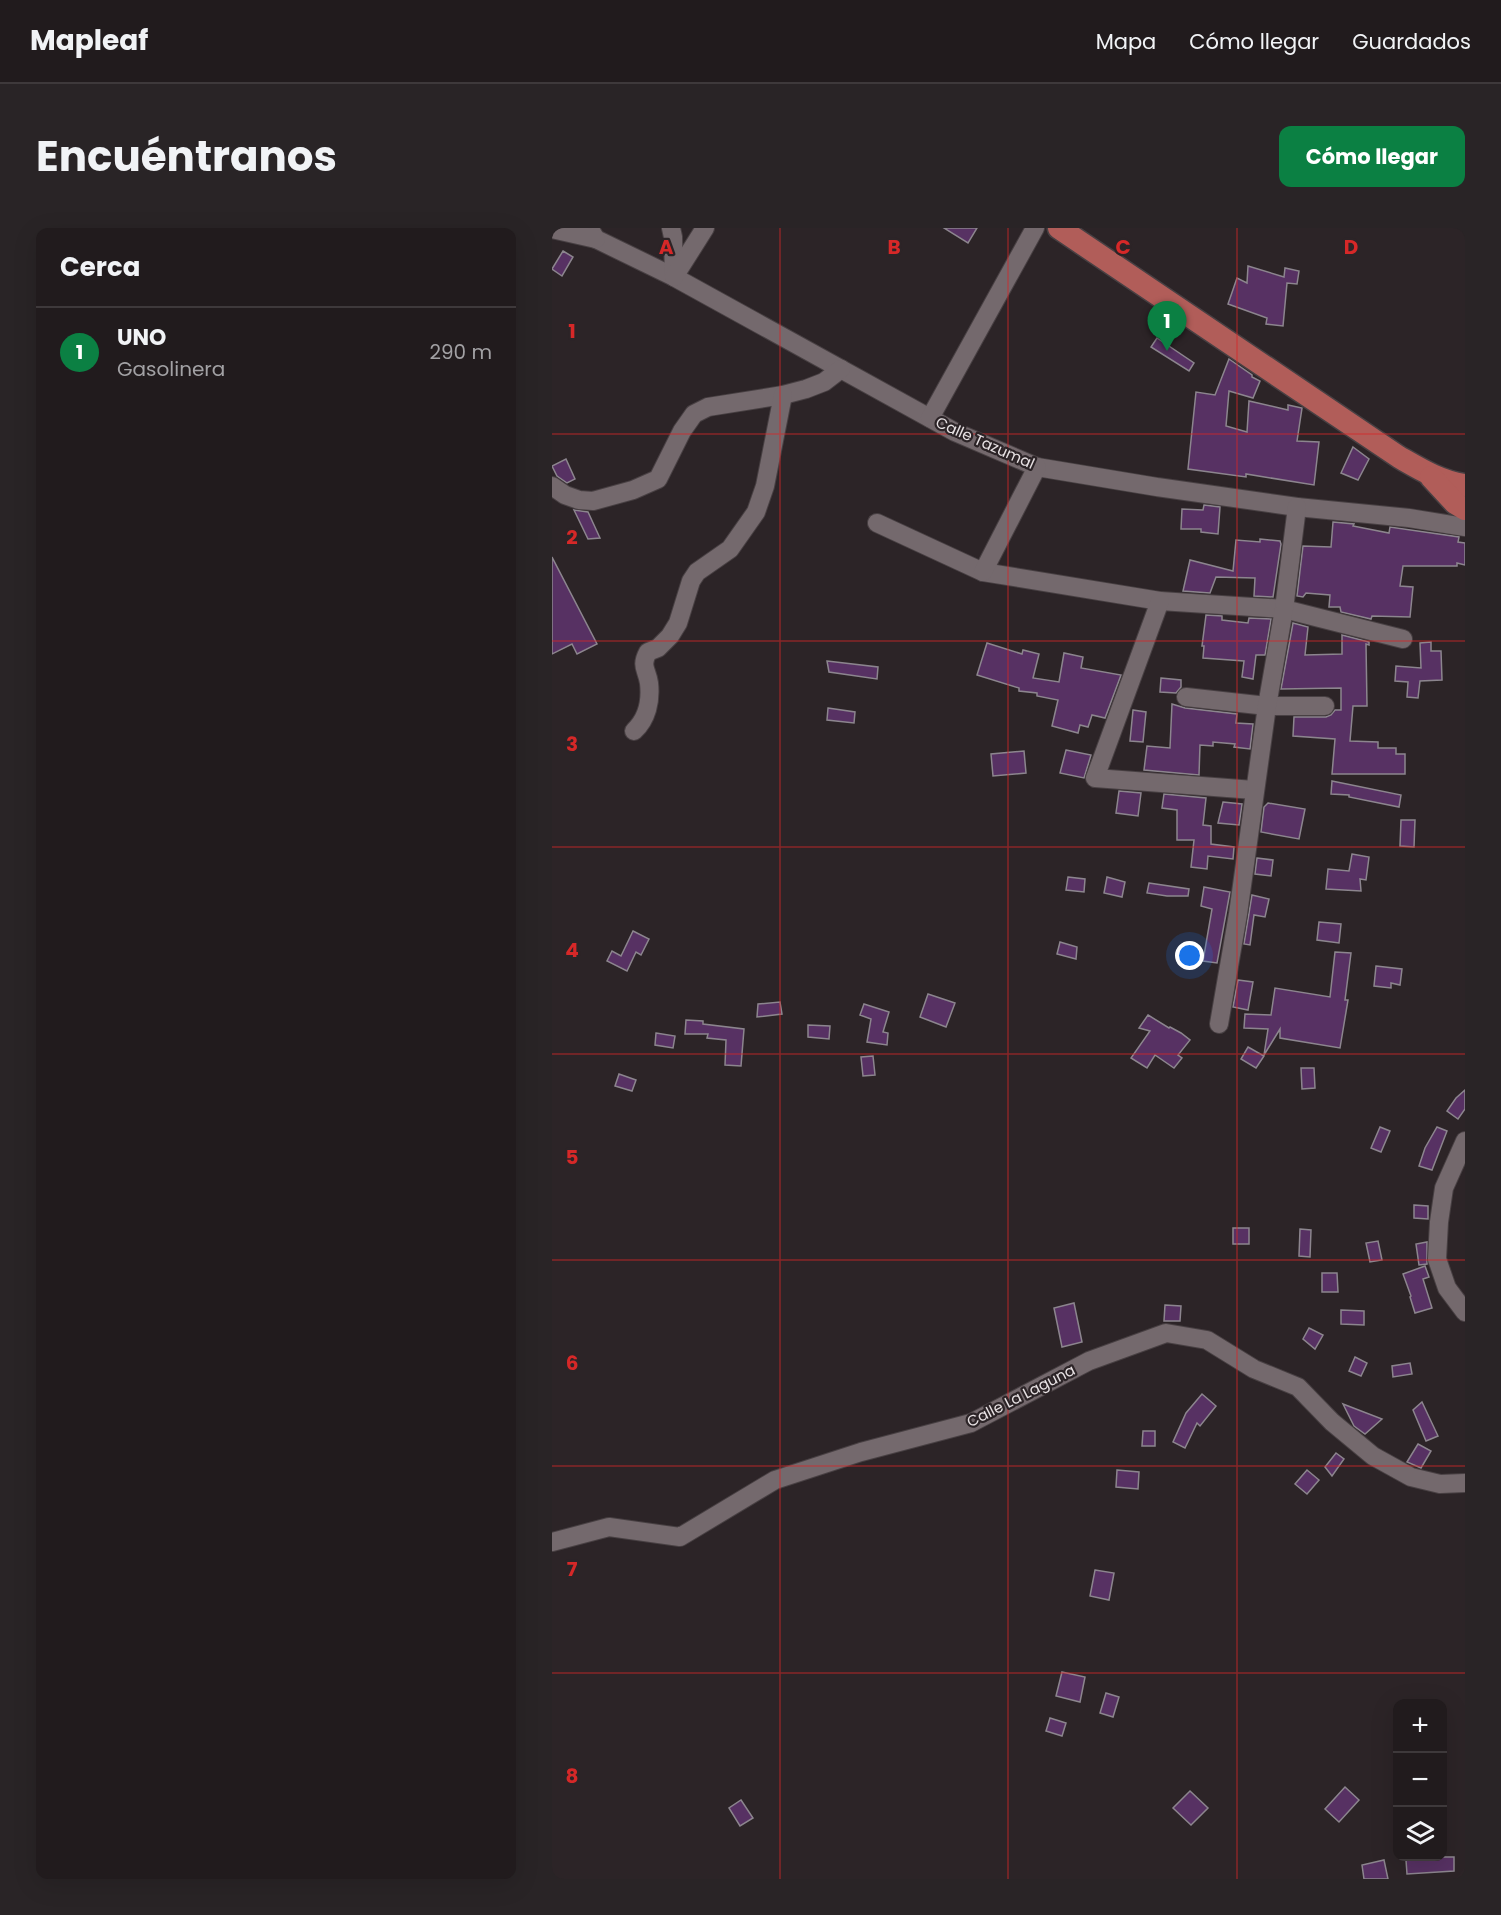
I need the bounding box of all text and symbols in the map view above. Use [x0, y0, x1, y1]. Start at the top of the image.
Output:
text: Mapleaf [30, 21, 148, 60]
text: Mapa [1096, 27, 1156, 56]
text: Cómo llegar [1189, 27, 1319, 56]
text: Guardados [1352, 27, 1471, 56]
button: Cómo llegar [1279, 126, 1465, 187]
text: Encuéntranos [36, 127, 337, 186]
text: A [659, 233, 674, 261]
text: B [887, 233, 901, 261]
text: C [1115, 233, 1131, 261]
text: D [1344, 233, 1358, 261]
text: Cerca [60, 249, 140, 285]
pin: 1 [1148, 302, 1186, 351]
text: 1 [568, 317, 576, 345]
text: UNO [117, 322, 166, 353]
text: 1 [76, 338, 83, 366]
text: 290 m [429, 338, 492, 366]
text: Gasolinera [117, 355, 225, 383]
street label: Calle Tazumal [932, 411, 1038, 474]
text: 2 [566, 523, 578, 551]
text: 3 [566, 730, 578, 758]
text: 4 [565, 936, 579, 964]
your location [1175, 941, 1204, 970]
text: 5 [566, 1143, 579, 1171]
text: 6 [566, 1349, 578, 1377]
street label: Calle La Laguna [963, 1359, 1079, 1432]
text: 7 [567, 1555, 578, 1583]
map controls [1393, 1699, 1447, 1861]
button: + [1393, 1699, 1447, 1753]
button: − [1393, 1753, 1447, 1807]
text: 8 [566, 1762, 578, 1790]
button: layers [1393, 1807, 1447, 1861]

